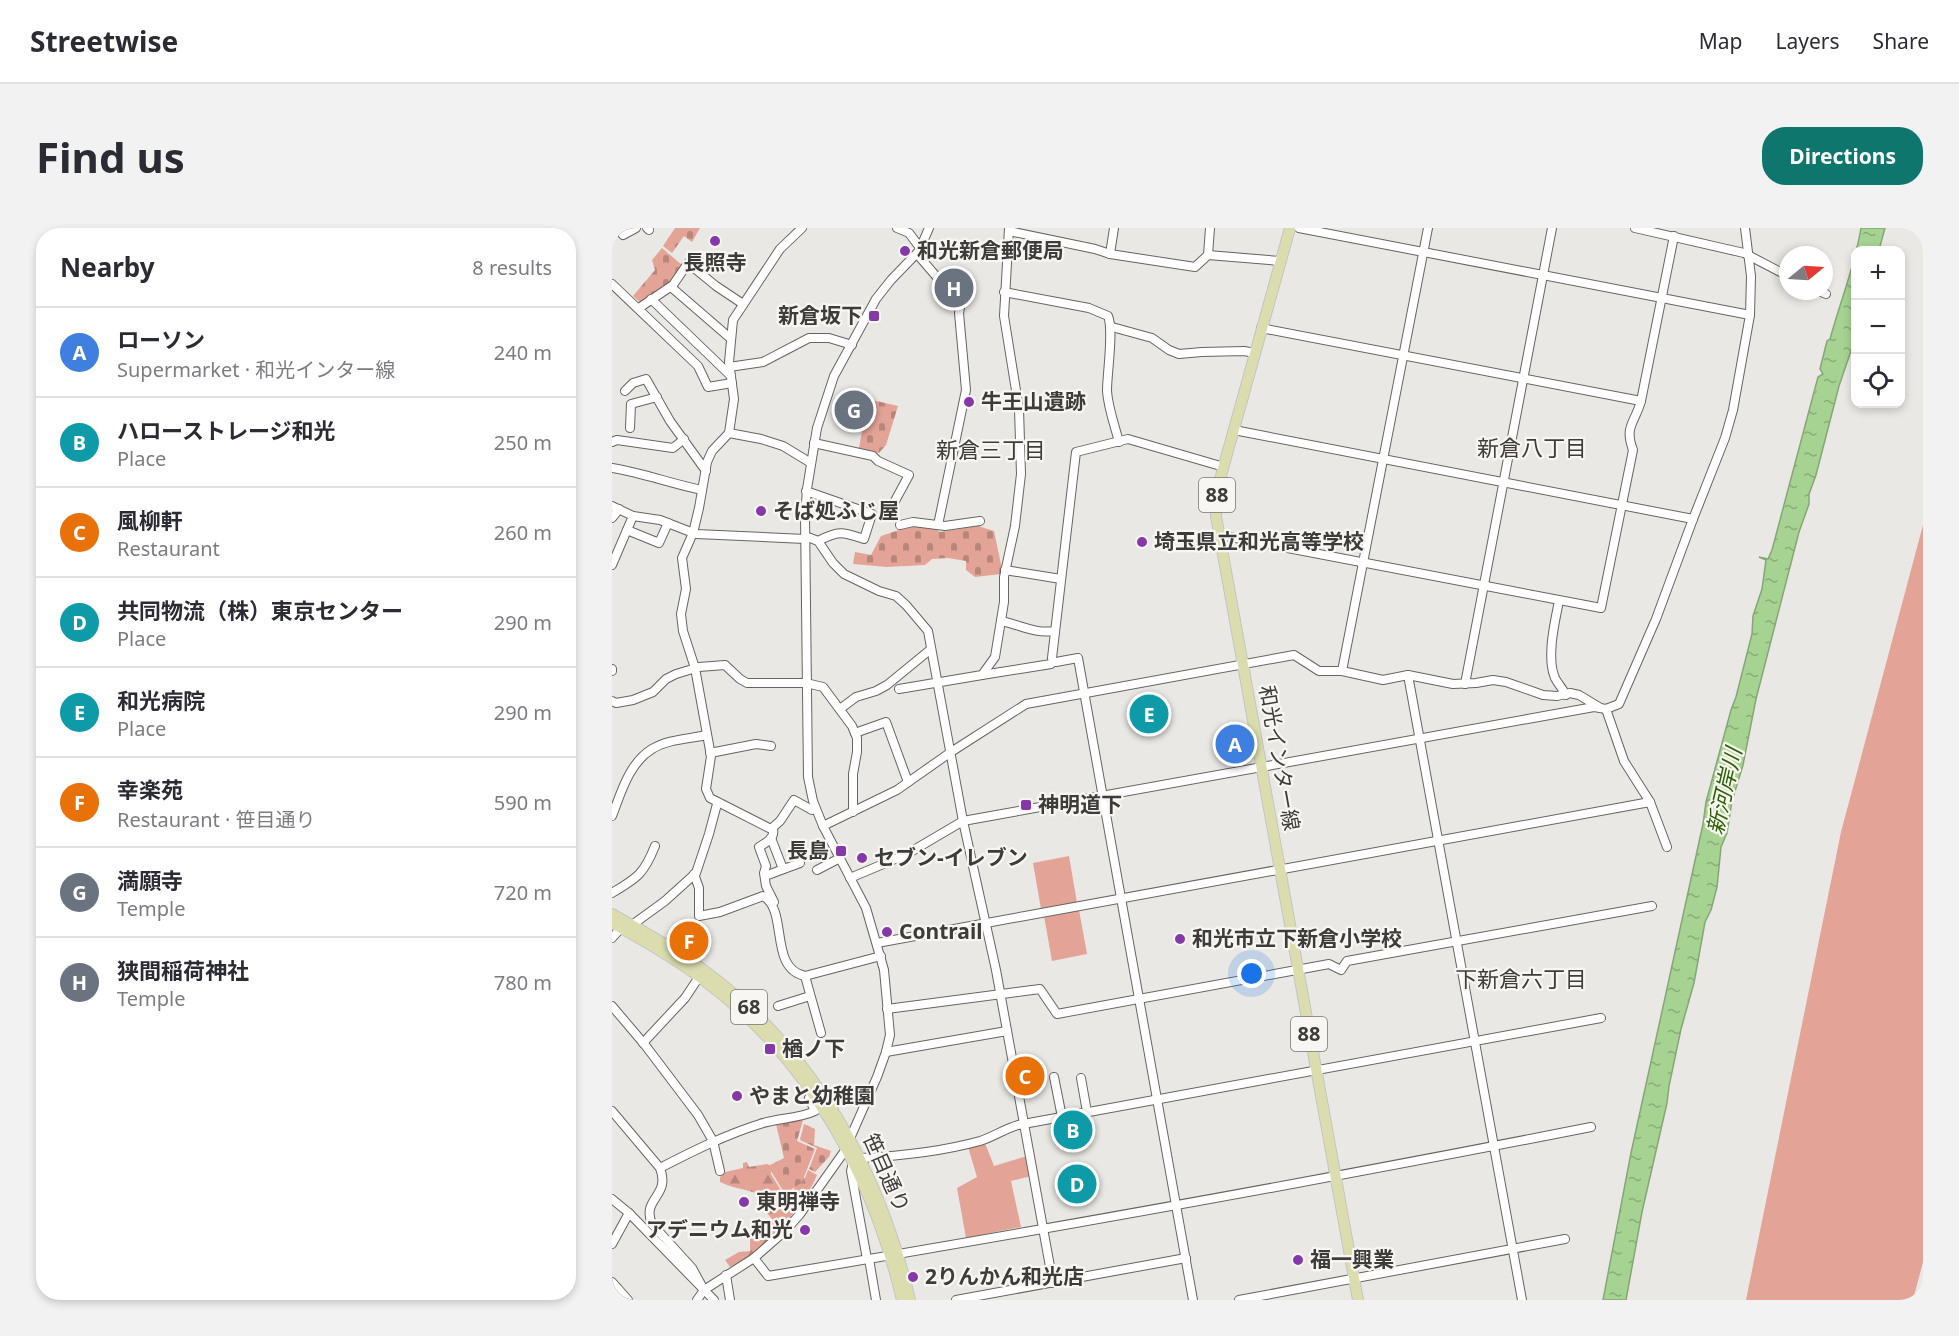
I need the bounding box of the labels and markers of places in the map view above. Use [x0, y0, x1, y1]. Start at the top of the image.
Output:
marker: 長照寺 [708, 234, 722, 248]
place label: 和光新倉郵便局 [917, 236, 1064, 264]
marker: 和光新倉郵便局 [898, 244, 912, 258]
place label: 長照寺 [684, 248, 747, 276]
pin: H [934, 266, 974, 310]
place label: 新倉坂下 [778, 301, 862, 329]
marker: 新倉坂下 [867, 309, 881, 323]
place label: 牛王山遺跡 [981, 387, 1086, 415]
pin: G [834, 388, 874, 432]
marker: 牛王山遺跡 [962, 395, 976, 409]
place label: そば処ふじ屋 [773, 496, 899, 524]
marker: そば処ふじ屋 [754, 504, 768, 518]
place label: 埼玉県立和光高等学校 [1154, 527, 1364, 555]
marker: 埼玉県立和光高等学校 [1135, 535, 1149, 549]
pin: E [1130, 692, 1168, 736]
pin: A [1216, 722, 1254, 766]
place label: 神明道下 [1038, 790, 1122, 818]
marker: 神明道下 [1019, 798, 1033, 812]
place label: 長島 [787, 836, 829, 864]
place label: セブン-イレブン [874, 843, 1028, 871]
marker: 長島 [834, 844, 848, 858]
marker: セブン-イレブン [855, 851, 869, 865]
place label: Contrail [899, 917, 982, 945]
pin: F [670, 918, 709, 964]
place label: 和光市立下新倉小学校 [1192, 924, 1402, 952]
marker: Contrail [880, 925, 894, 939]
marker: 和光市立下新倉小学校 [1173, 932, 1187, 946]
place label: 楢ノ下 [782, 1034, 845, 1062]
marker: 楢ノ下 [763, 1042, 777, 1056]
pin: C [1006, 1054, 1044, 1098]
place label: やまと幼稚園 [749, 1081, 875, 1109]
marker: やまと幼稚園 [730, 1089, 744, 1103]
pin: B [1054, 1108, 1092, 1152]
pin: D [1058, 1162, 1096, 1206]
place label: 東明禅寺 [756, 1187, 840, 1215]
marker: 東明禅寺 [737, 1195, 751, 1209]
place label: アデニウム和光 [646, 1215, 793, 1243]
marker: アデニウム和光 [798, 1223, 812, 1237]
place label: 福一興業 [1310, 1245, 1394, 1273]
marker: 福一興業 [1291, 1253, 1305, 1267]
place label: 2りんかん和光店 [925, 1262, 1084, 1290]
marker: 2りんかん和光店 [906, 1270, 920, 1284]

